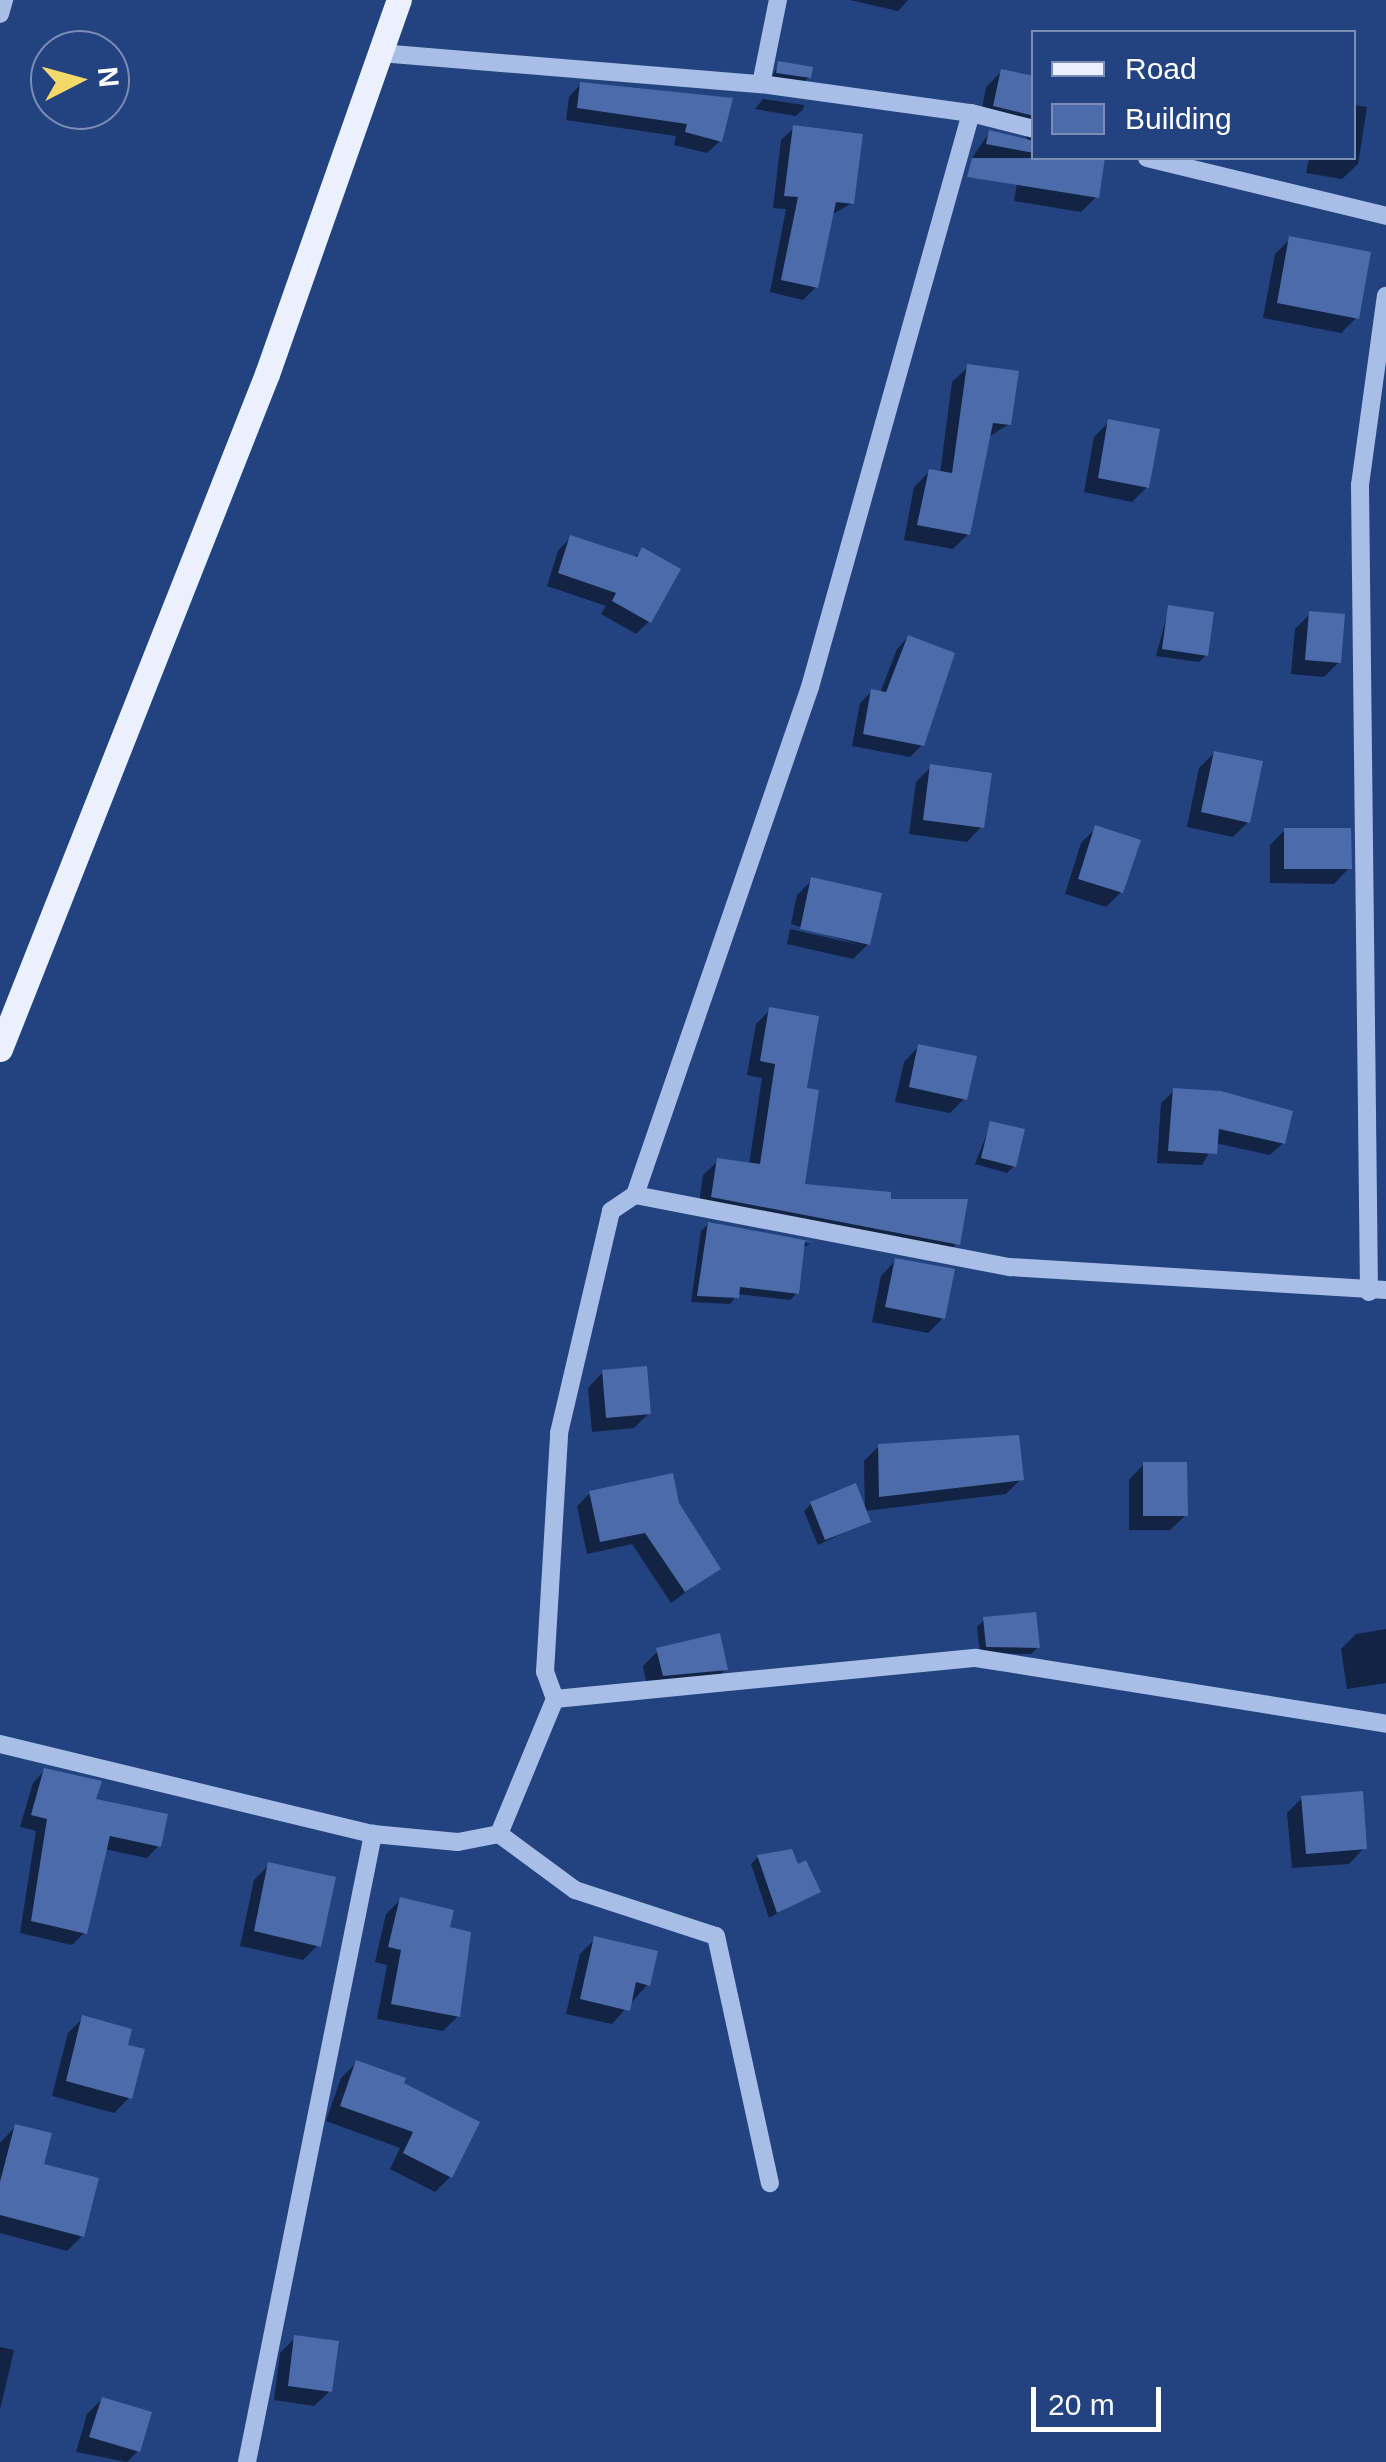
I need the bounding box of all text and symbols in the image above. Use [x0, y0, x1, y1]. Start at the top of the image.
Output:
north arrow [30, 30, 130, 130]
legend [1031, 30, 1356, 160]
text: Road [1125, 52, 1197, 85]
text: N [92, 65, 125, 89]
text: Building [1125, 102, 1232, 135]
scale bar [1036, 2367, 1166, 2429]
text: 20 m [1048, 2388, 1115, 2421]

